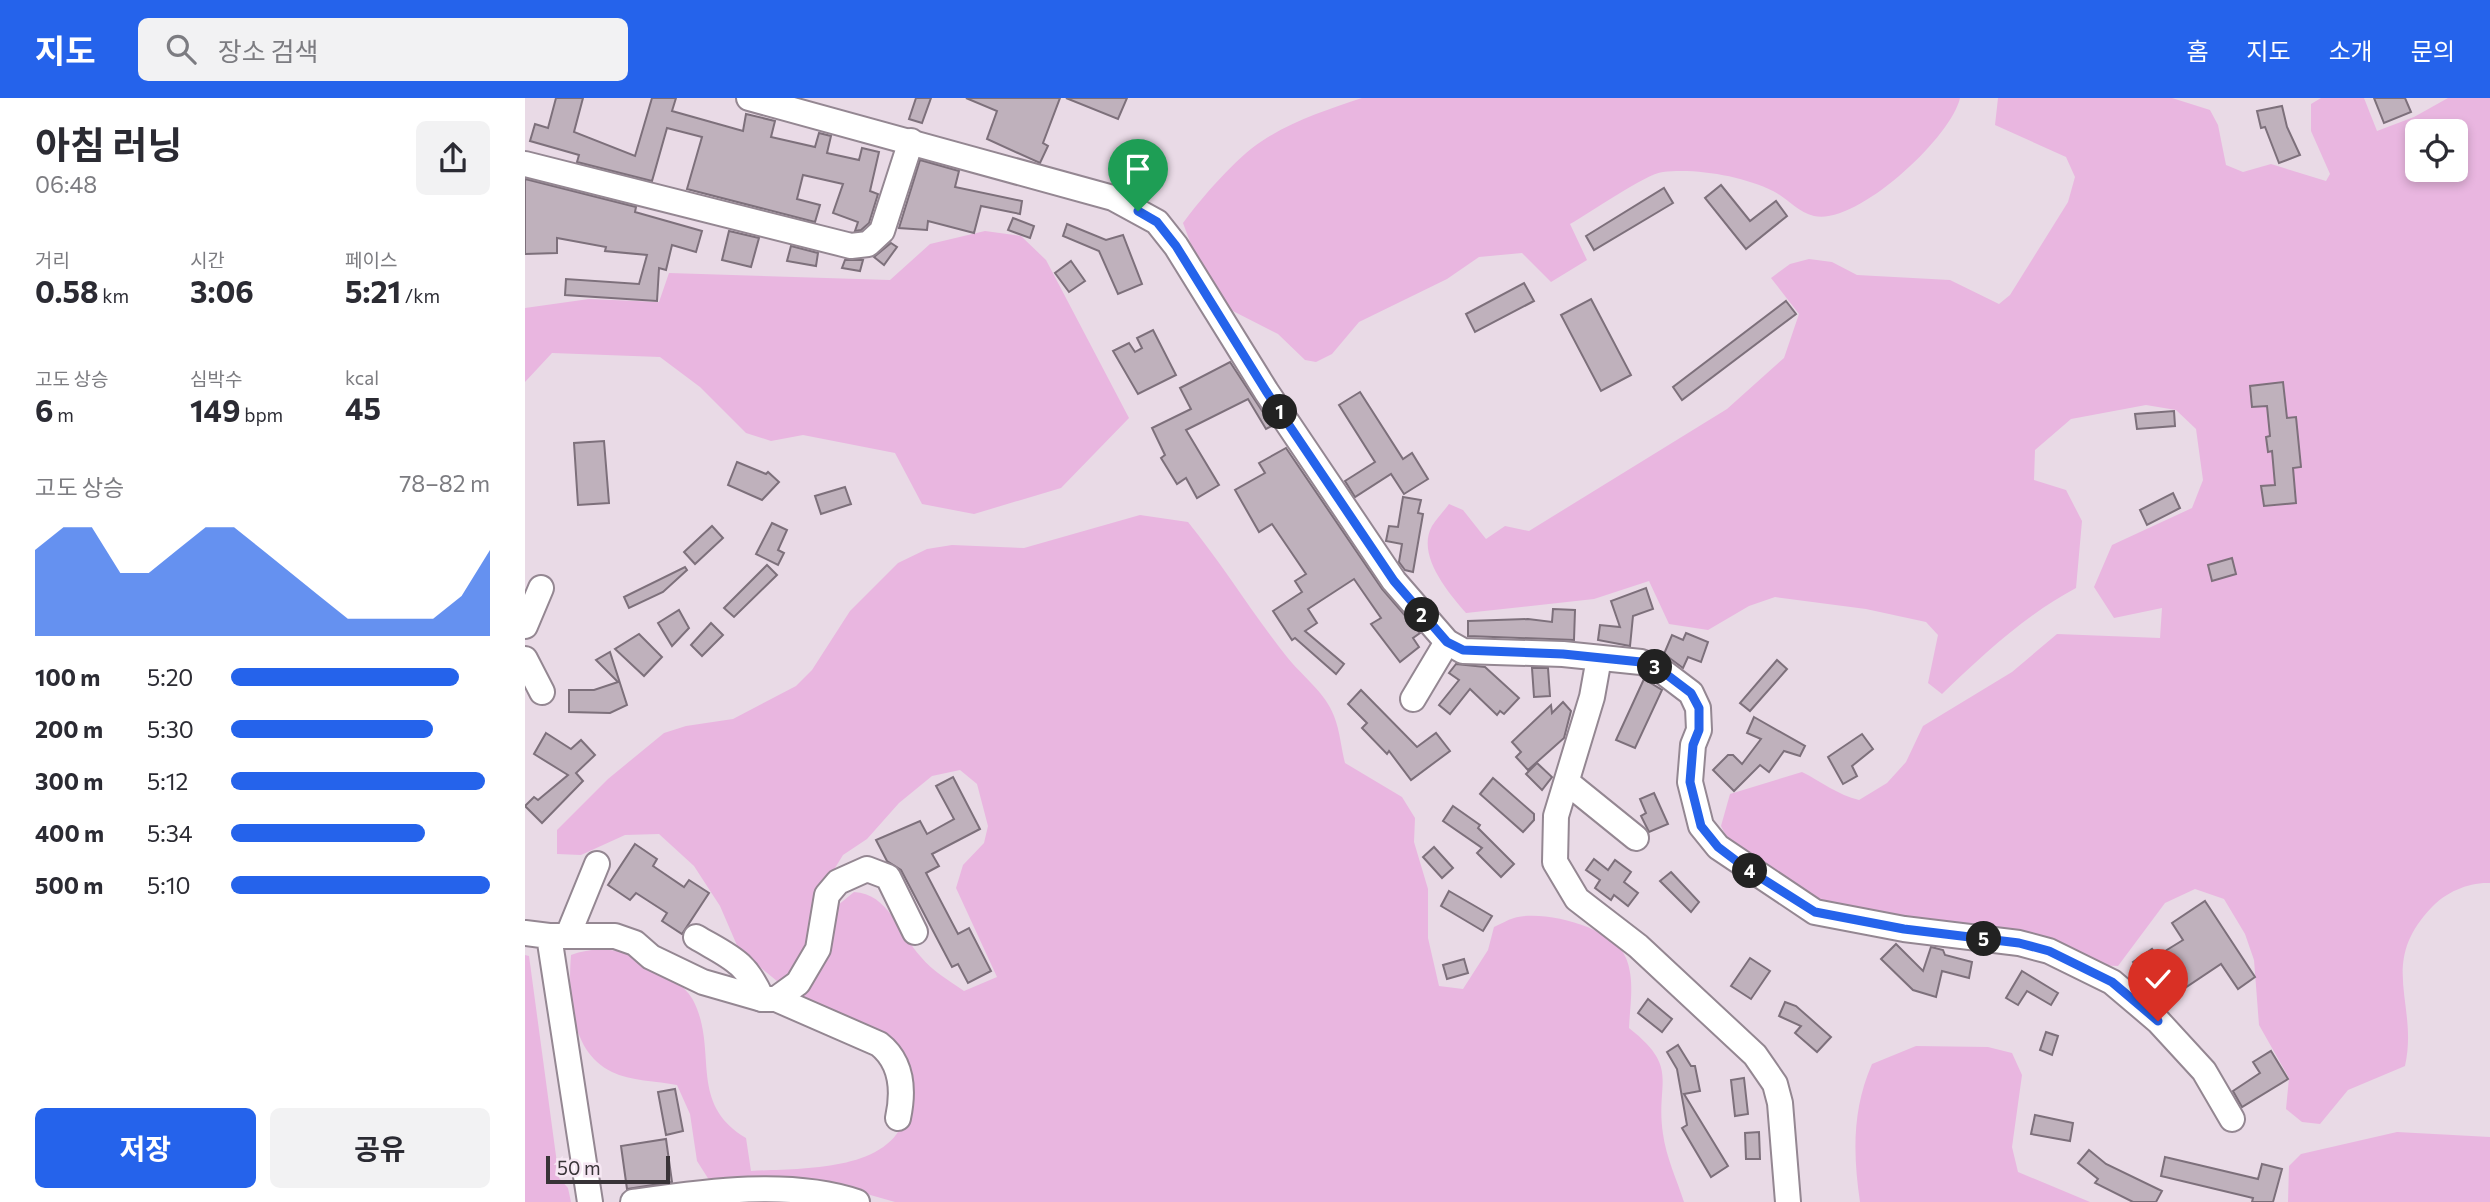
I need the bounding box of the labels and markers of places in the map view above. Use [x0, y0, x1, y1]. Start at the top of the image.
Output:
pin [1108, 139, 1168, 211]
pin: 1 [1263, 394, 1297, 430]
pin: 2 [1405, 598, 1439, 632]
pin: 3 [1637, 650, 1673, 684]
pin: 4 [1733, 854, 1767, 888]
pin: 5 [1967, 922, 2001, 956]
pin [2128, 949, 2188, 1021]

